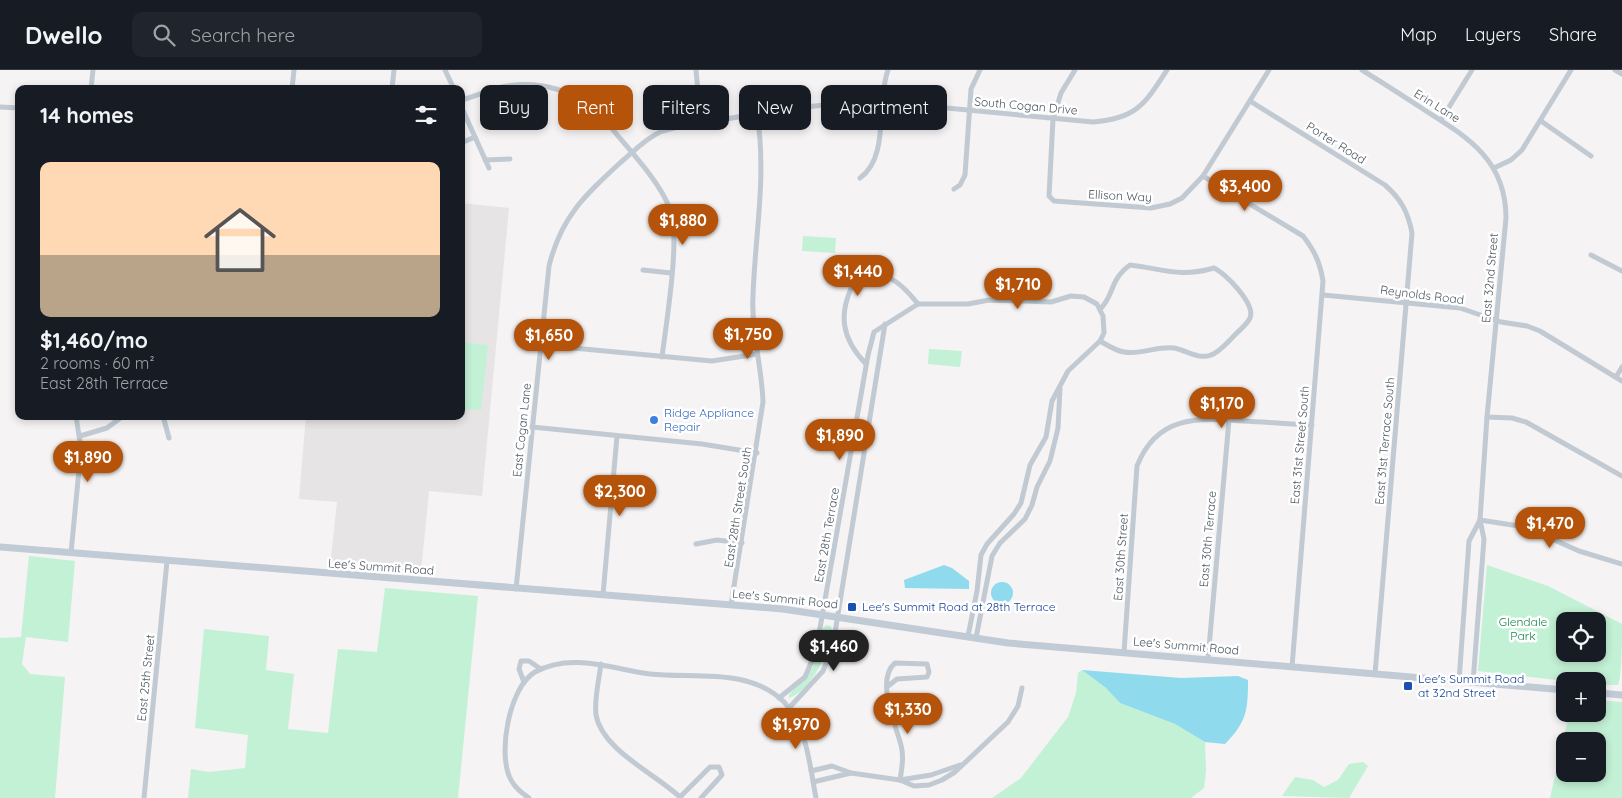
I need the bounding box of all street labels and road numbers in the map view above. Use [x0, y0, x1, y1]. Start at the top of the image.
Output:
street label: Erin Lane [1411, 86, 1463, 126]
street label: South Cogan Drive [974, 94, 1079, 118]
street label: Porter Road [1304, 118, 1369, 167]
street label: Ellison Way [1088, 186, 1152, 205]
street label: East 32nd Street [1478, 232, 1501, 324]
street label: Reynolds Road [1379, 282, 1465, 307]
street label: East 31st Terrace South [1371, 377, 1398, 505]
street label: East Cogan Lane [509, 382, 534, 478]
street label: East 31st Street South [1287, 385, 1312, 505]
street label: East 28th Street South [721, 445, 754, 568]
street label: East 28th Terrace [811, 486, 842, 584]
street label: East 30th Terrace [1196, 490, 1219, 588]
street label: East 30th Street [1110, 513, 1131, 601]
street label: Lee's Summit Road [327, 555, 435, 578]
street label: Lee's Summit Road [731, 585, 839, 612]
street label: Lee's Summit Road [1132, 633, 1240, 658]
street label: East 25th Street [133, 634, 158, 722]

